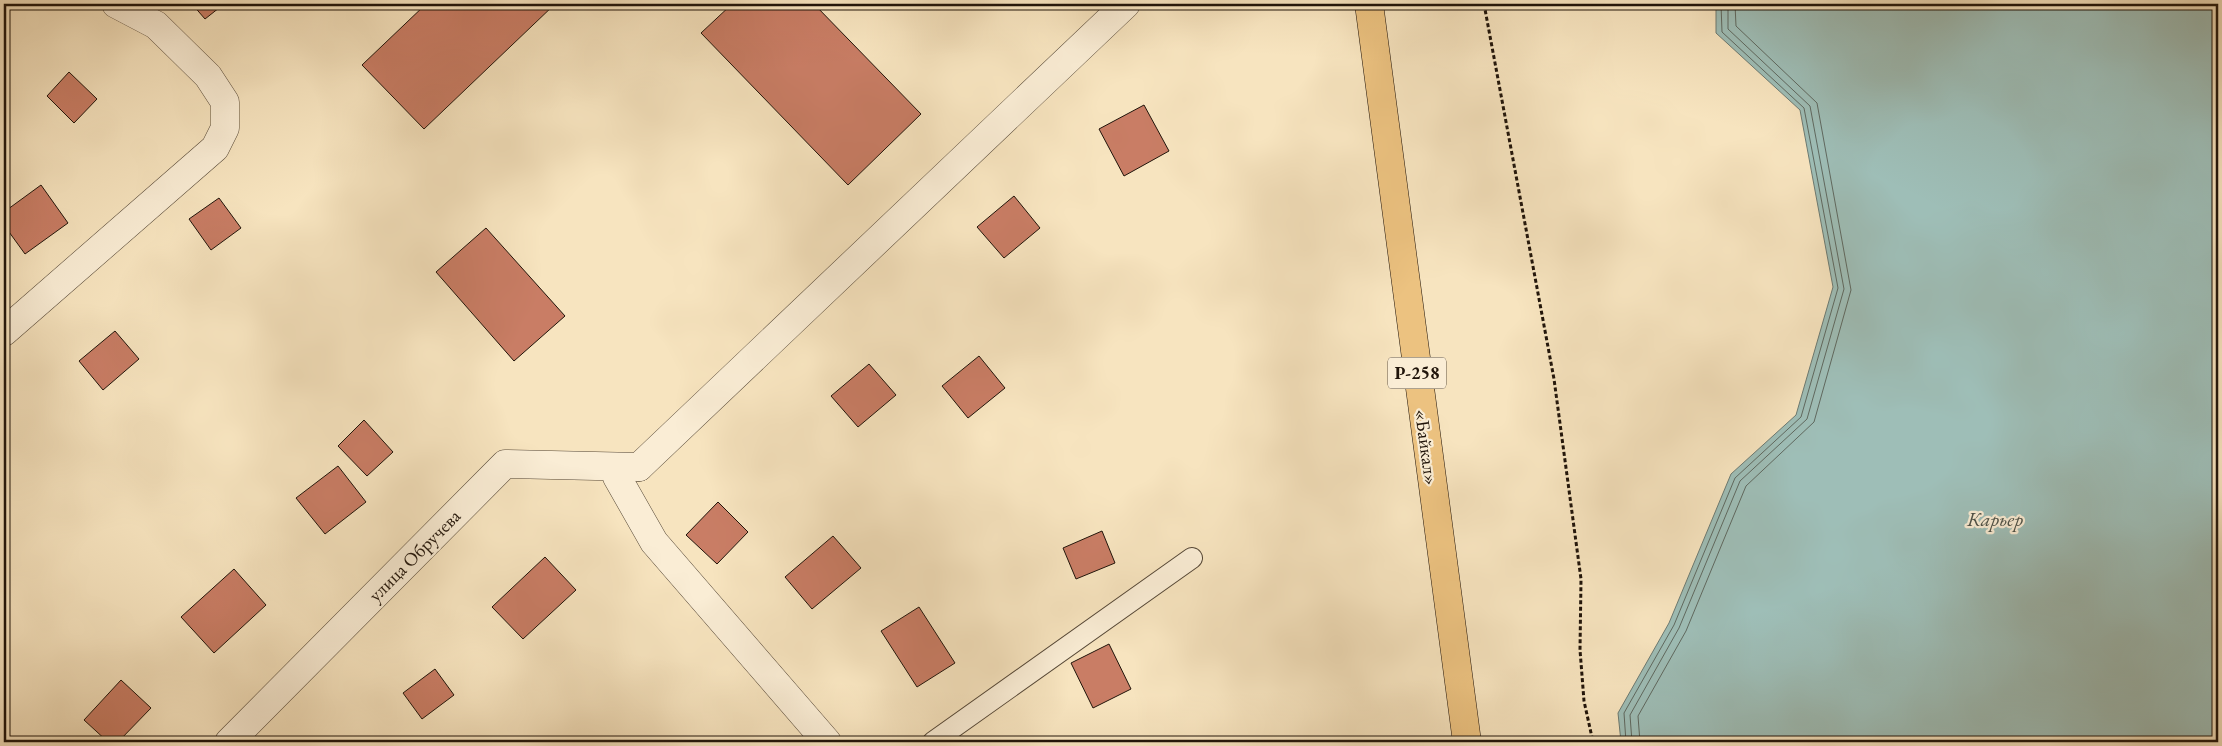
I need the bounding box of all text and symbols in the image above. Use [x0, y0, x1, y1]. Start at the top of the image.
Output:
road number: Р-258 [1388, 358, 1446, 388]
street label: «Байкал» [1409, 407, 1444, 487]
street label: улица Обручева [363, 503, 466, 607]
water label: Карьер [1966, 506, 2023, 532]

